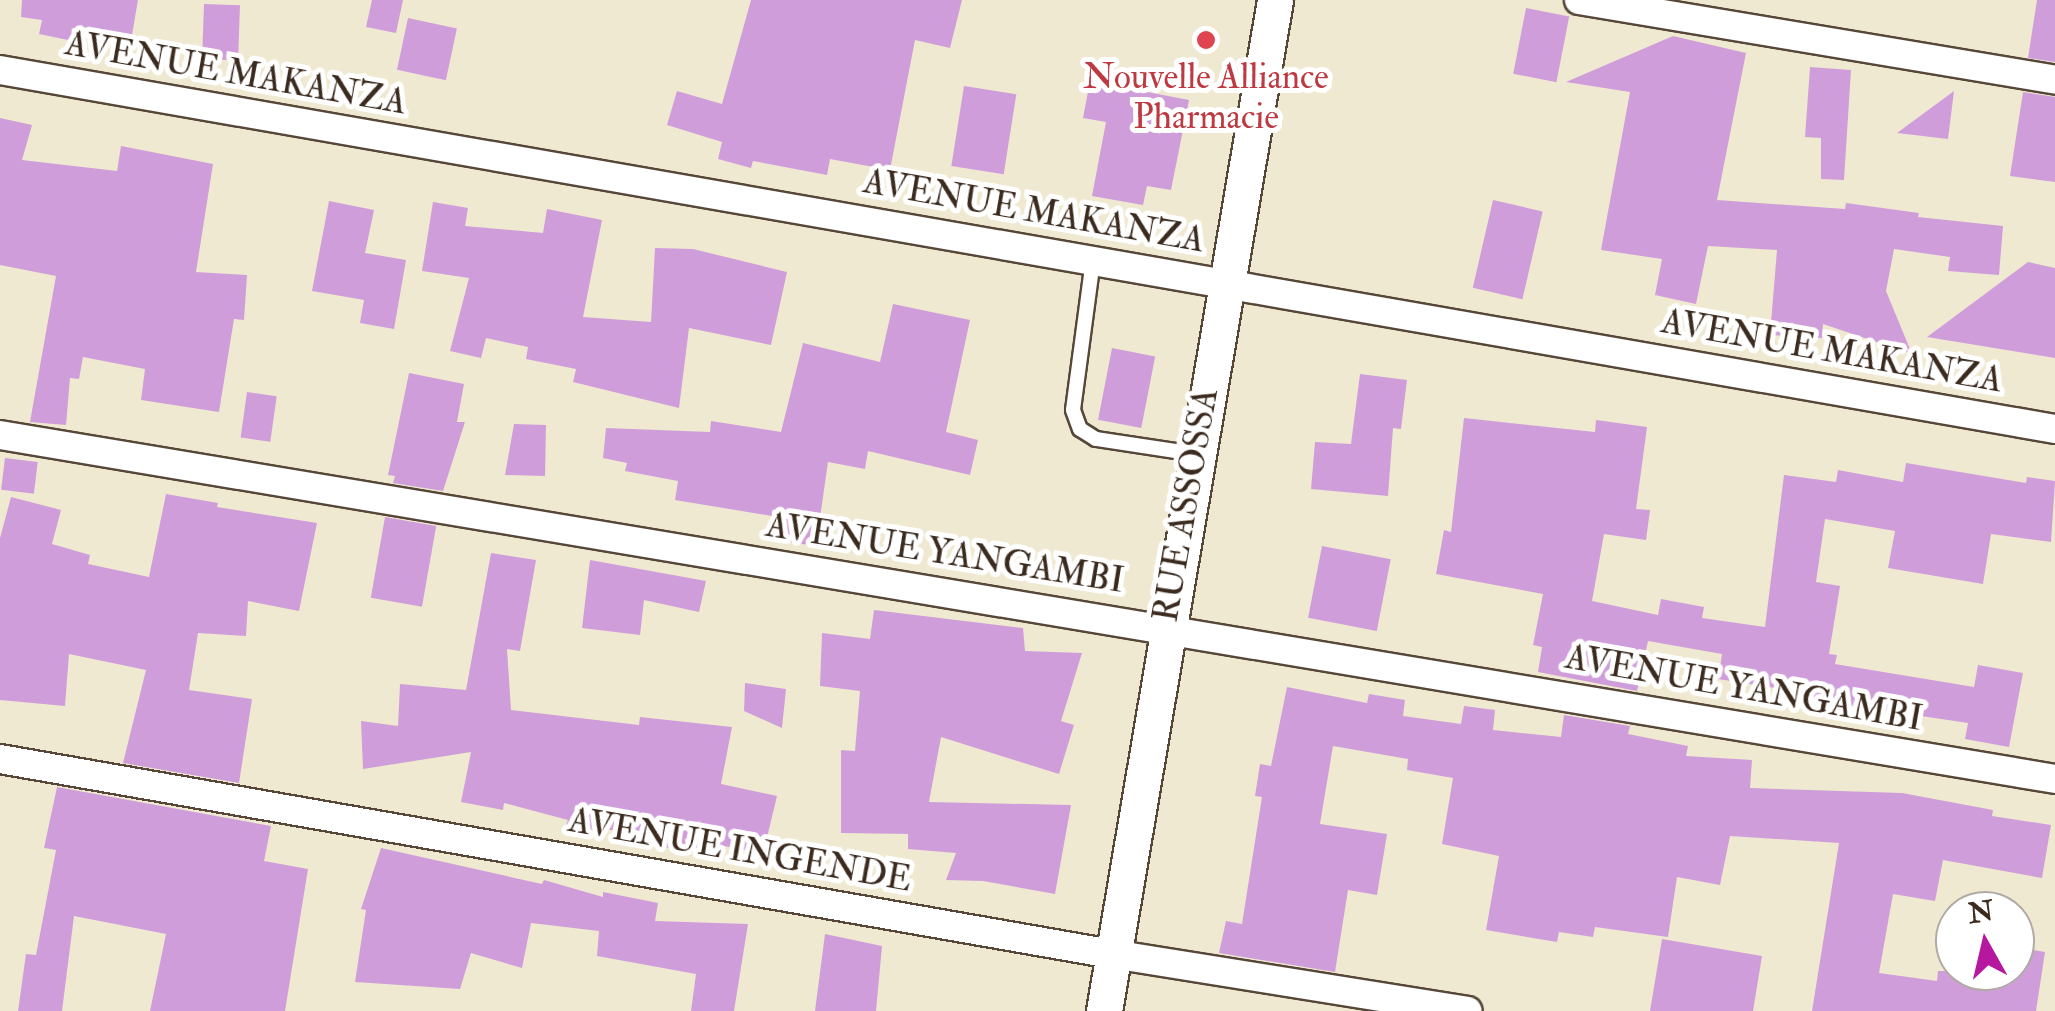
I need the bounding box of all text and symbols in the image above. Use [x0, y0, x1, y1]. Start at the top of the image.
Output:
street label: AVENUE MAKANZA [62, 22, 410, 124]
marker: Nouvelle Alliance Pharmacie [1195, 29, 1217, 51]
place label: Nouvelle Alliance Pharmacie [1083, 56, 1329, 138]
street label: AVENUE MAKANZA [860, 160, 1208, 262]
street label: AVENUE MAKANZA [1658, 300, 2006, 402]
street label: RUE ASSOSSA [1145, 385, 1227, 625]
street label: AVENUE YANGAMBI [763, 504, 1127, 602]
street label: AVENUE YANGAMBI [1562, 636, 1926, 740]
street label: AVENUE INGENDE [565, 799, 915, 901]
north arrow [1935, 891, 2035, 991]
text: N [1966, 894, 1996, 932]

